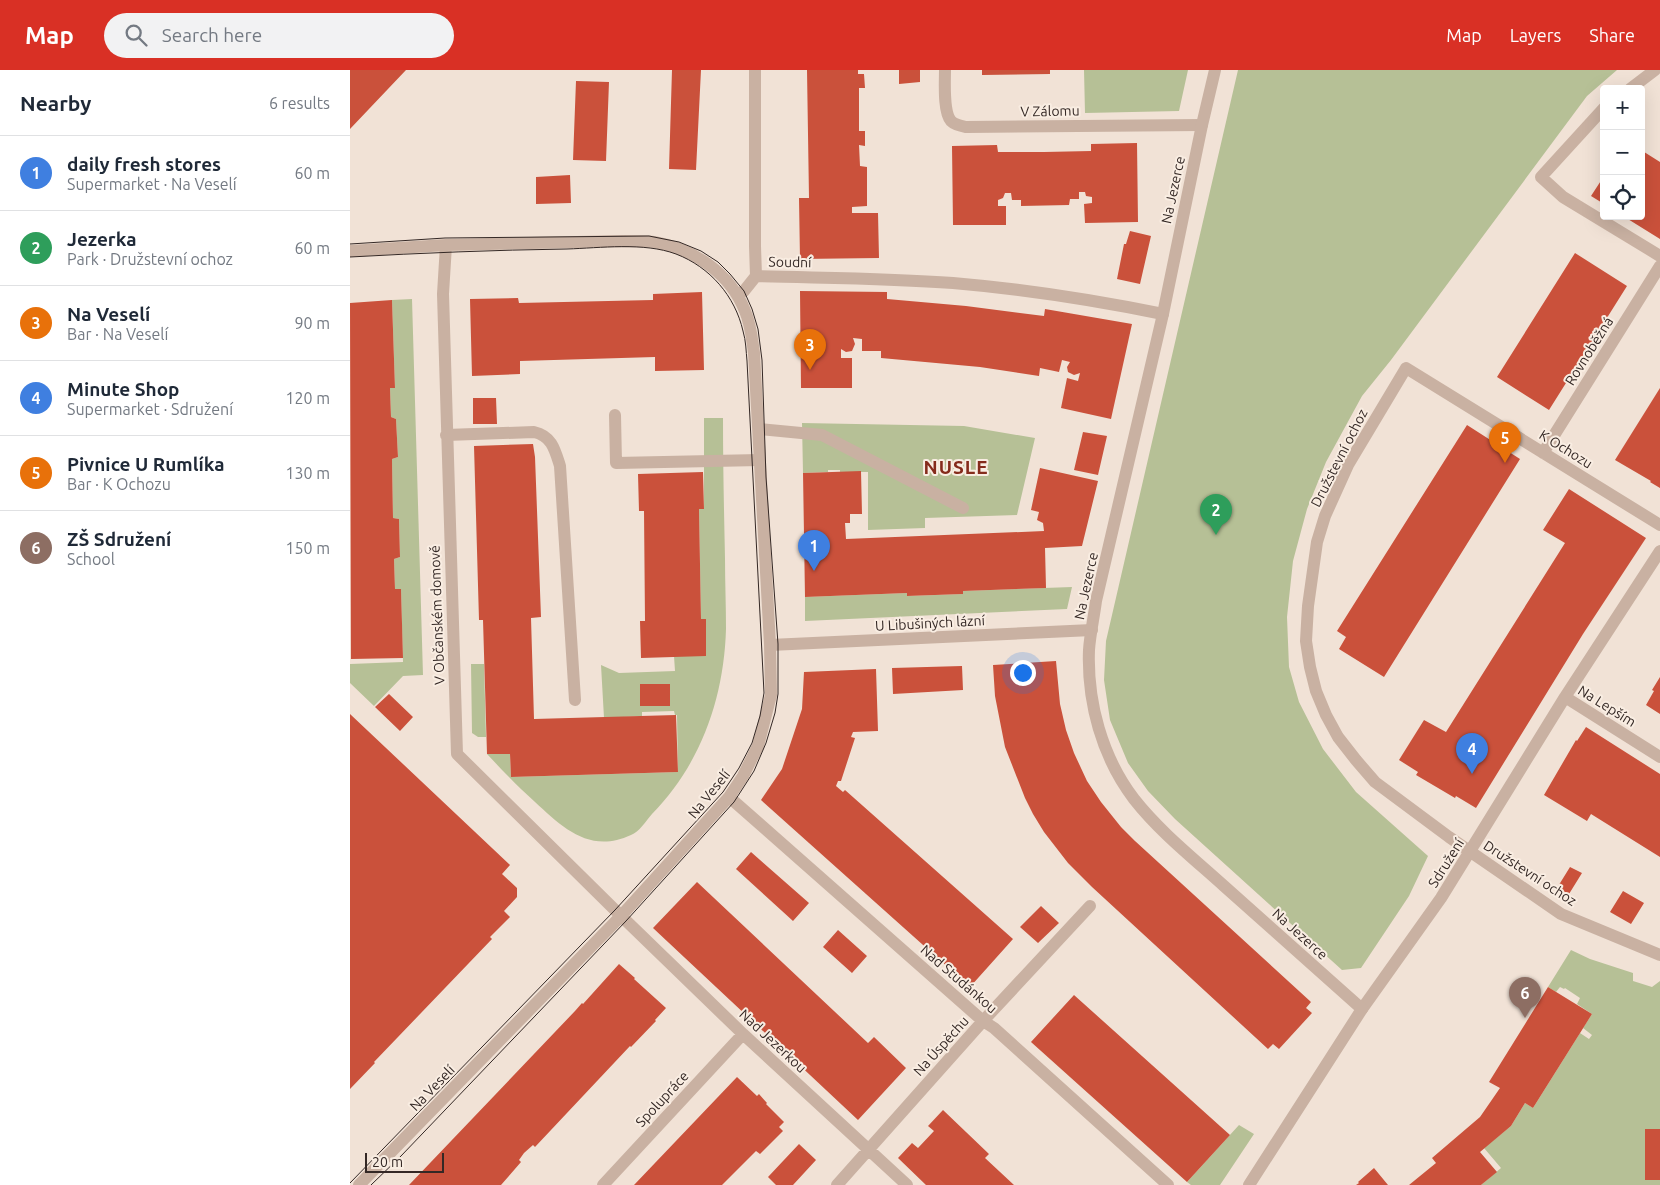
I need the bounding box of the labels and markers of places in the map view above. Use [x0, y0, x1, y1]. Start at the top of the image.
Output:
pin: 3 [794, 329, 826, 370]
pin: 5 [1489, 422, 1521, 463]
pin: 2 [1200, 494, 1232, 535]
pin: 1 [798, 530, 830, 571]
pin: 4 [1456, 733, 1488, 774]
pin: 6 [1509, 977, 1541, 1018]

